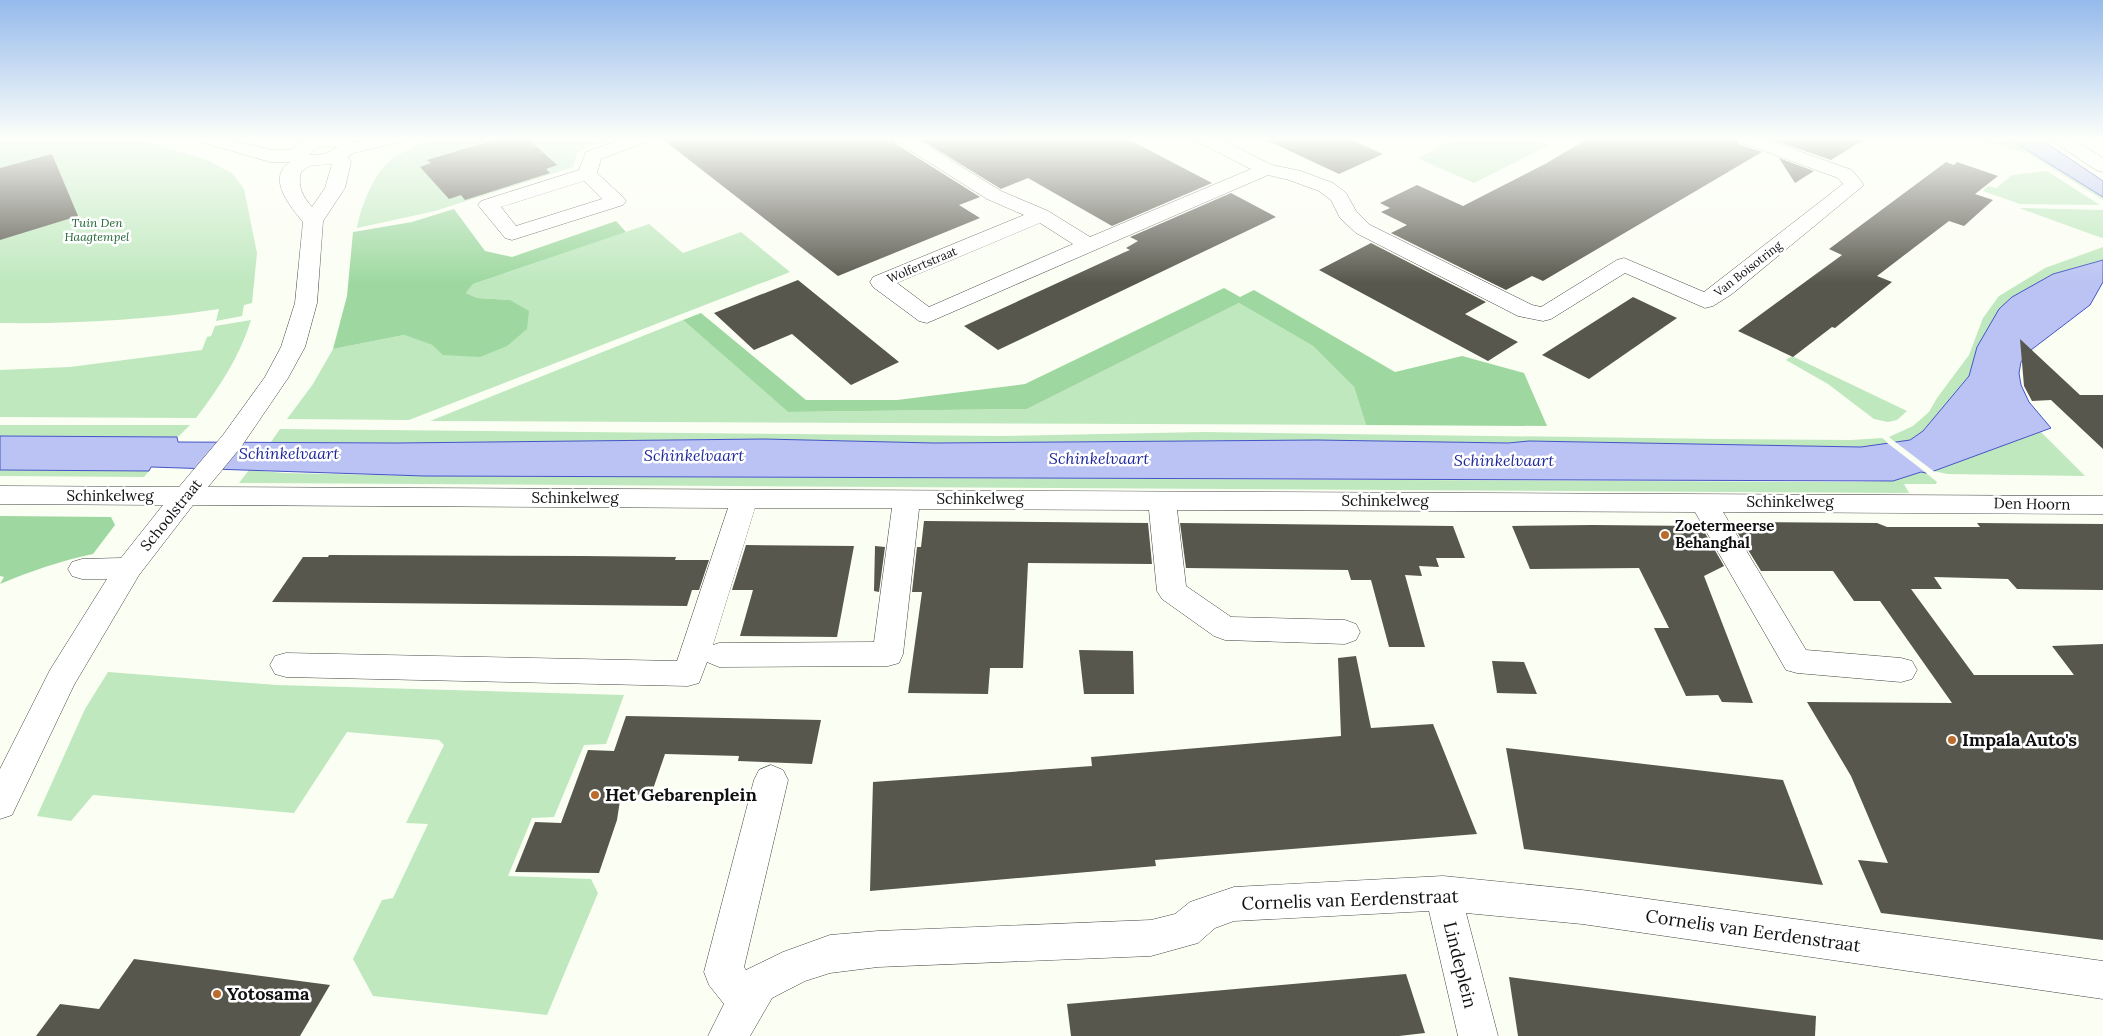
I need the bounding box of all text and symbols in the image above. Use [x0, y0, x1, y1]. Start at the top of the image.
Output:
park label: Tuin Den Haagtempel [64, 215, 130, 244]
street label: Van Boisotring [1710, 237, 1785, 300]
street label: Wolfertstraat [885, 243, 959, 286]
water label: Schinkelvaart [239, 443, 339, 463]
water label: Schinkelvaart [644, 445, 744, 465]
water label: Schinkelvaart [1049, 448, 1149, 468]
water label: Schinkelvaart [1454, 450, 1554, 470]
street label: Schoolstraat [136, 475, 206, 555]
street label: Schinkelweg [66, 486, 154, 505]
street label: Schinkelweg [531, 488, 619, 507]
street label: Schinkelweg [936, 489, 1024, 508]
street label: Schinkelweg [1341, 491, 1429, 510]
street label: Schinkelweg [1746, 492, 1834, 511]
street label: Den Hoorn [1993, 493, 2071, 514]
place label: Zoetermeerse Behanghal [1675, 516, 1774, 552]
marker: Zoetermeerse Behanghal [1659, 529, 1671, 541]
place label: Impala Auto's [1962, 728, 2077, 751]
marker: Impala Auto's [1946, 734, 1958, 746]
place label: Het Gebarenplein [605, 783, 757, 806]
marker: Het Gebarenplein [589, 789, 601, 801]
street label: Cornelis van Eerdenstraat [1241, 884, 1459, 915]
street label: Cornelis van Eerdenstraat [1644, 904, 1862, 957]
street label: Lindeplein [1439, 919, 1482, 1011]
place label: Yotosama [227, 982, 310, 1005]
marker: Yotosama [211, 988, 223, 1000]

